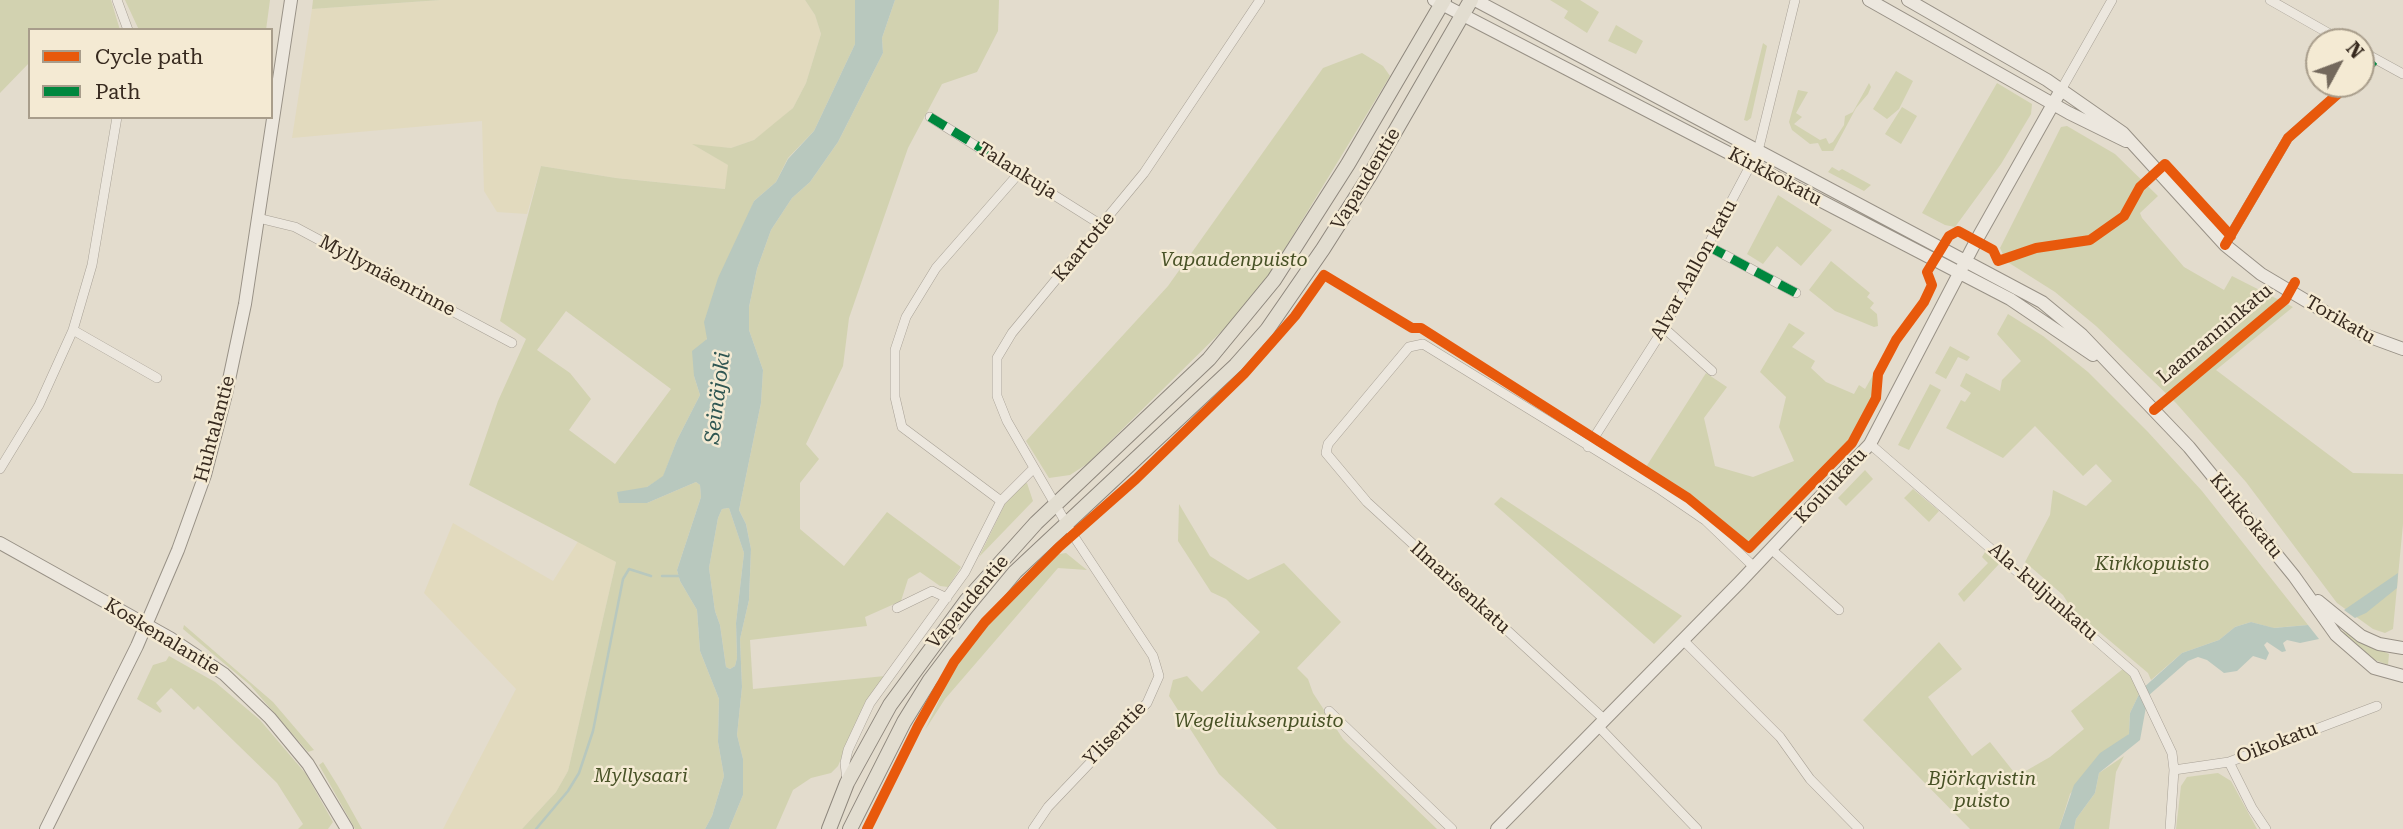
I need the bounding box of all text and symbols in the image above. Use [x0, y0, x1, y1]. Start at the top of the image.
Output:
legend [28, 28, 273, 119]
north arrow [2305, 28, 2375, 98]
text: N [2341, 37, 2368, 63]
text: Cycle path [95, 45, 203, 69]
text: Path [95, 80, 141, 104]
street label: Vapaudentie [1327, 124, 1405, 234]
street label: Talankuja [973, 138, 1061, 204]
street label: Kirkkokatu [1724, 143, 1826, 211]
street label: Alvar Aallon katu [1646, 196, 1742, 344]
street label: Kaartotie [1048, 207, 1120, 287]
street label: Myllymäenrinne [315, 230, 459, 322]
park label: Vapaudenpuisto [1161, 249, 1307, 271]
street label: Laamanninkatu [2153, 279, 2277, 389]
street label: Torikatu [2301, 291, 2379, 349]
water label: Seinäjoki [700, 351, 736, 445]
street label: Huhtalantie [190, 373, 240, 485]
street label: Koulukatu [1790, 443, 1872, 529]
street label: Kirkkokatu [2205, 469, 2287, 563]
street label: Ilmarisenkatu [1405, 537, 1515, 639]
street label: Ala-kuljunkatu [1984, 538, 2102, 646]
street label: Vapaudentie [922, 551, 1014, 653]
park label: Kirkkopuisto [2095, 553, 2209, 575]
street label: Koskenalantie [100, 594, 224, 680]
street label: Ylisentie [1079, 697, 1151, 771]
park label: Wegeliuksenpuisto [1174, 710, 1344, 732]
street label: Oikokatu [2233, 717, 2321, 769]
park label: Myllysaari [594, 765, 688, 787]
park label: Björkqvistin puisto [1928, 768, 2036, 812]

